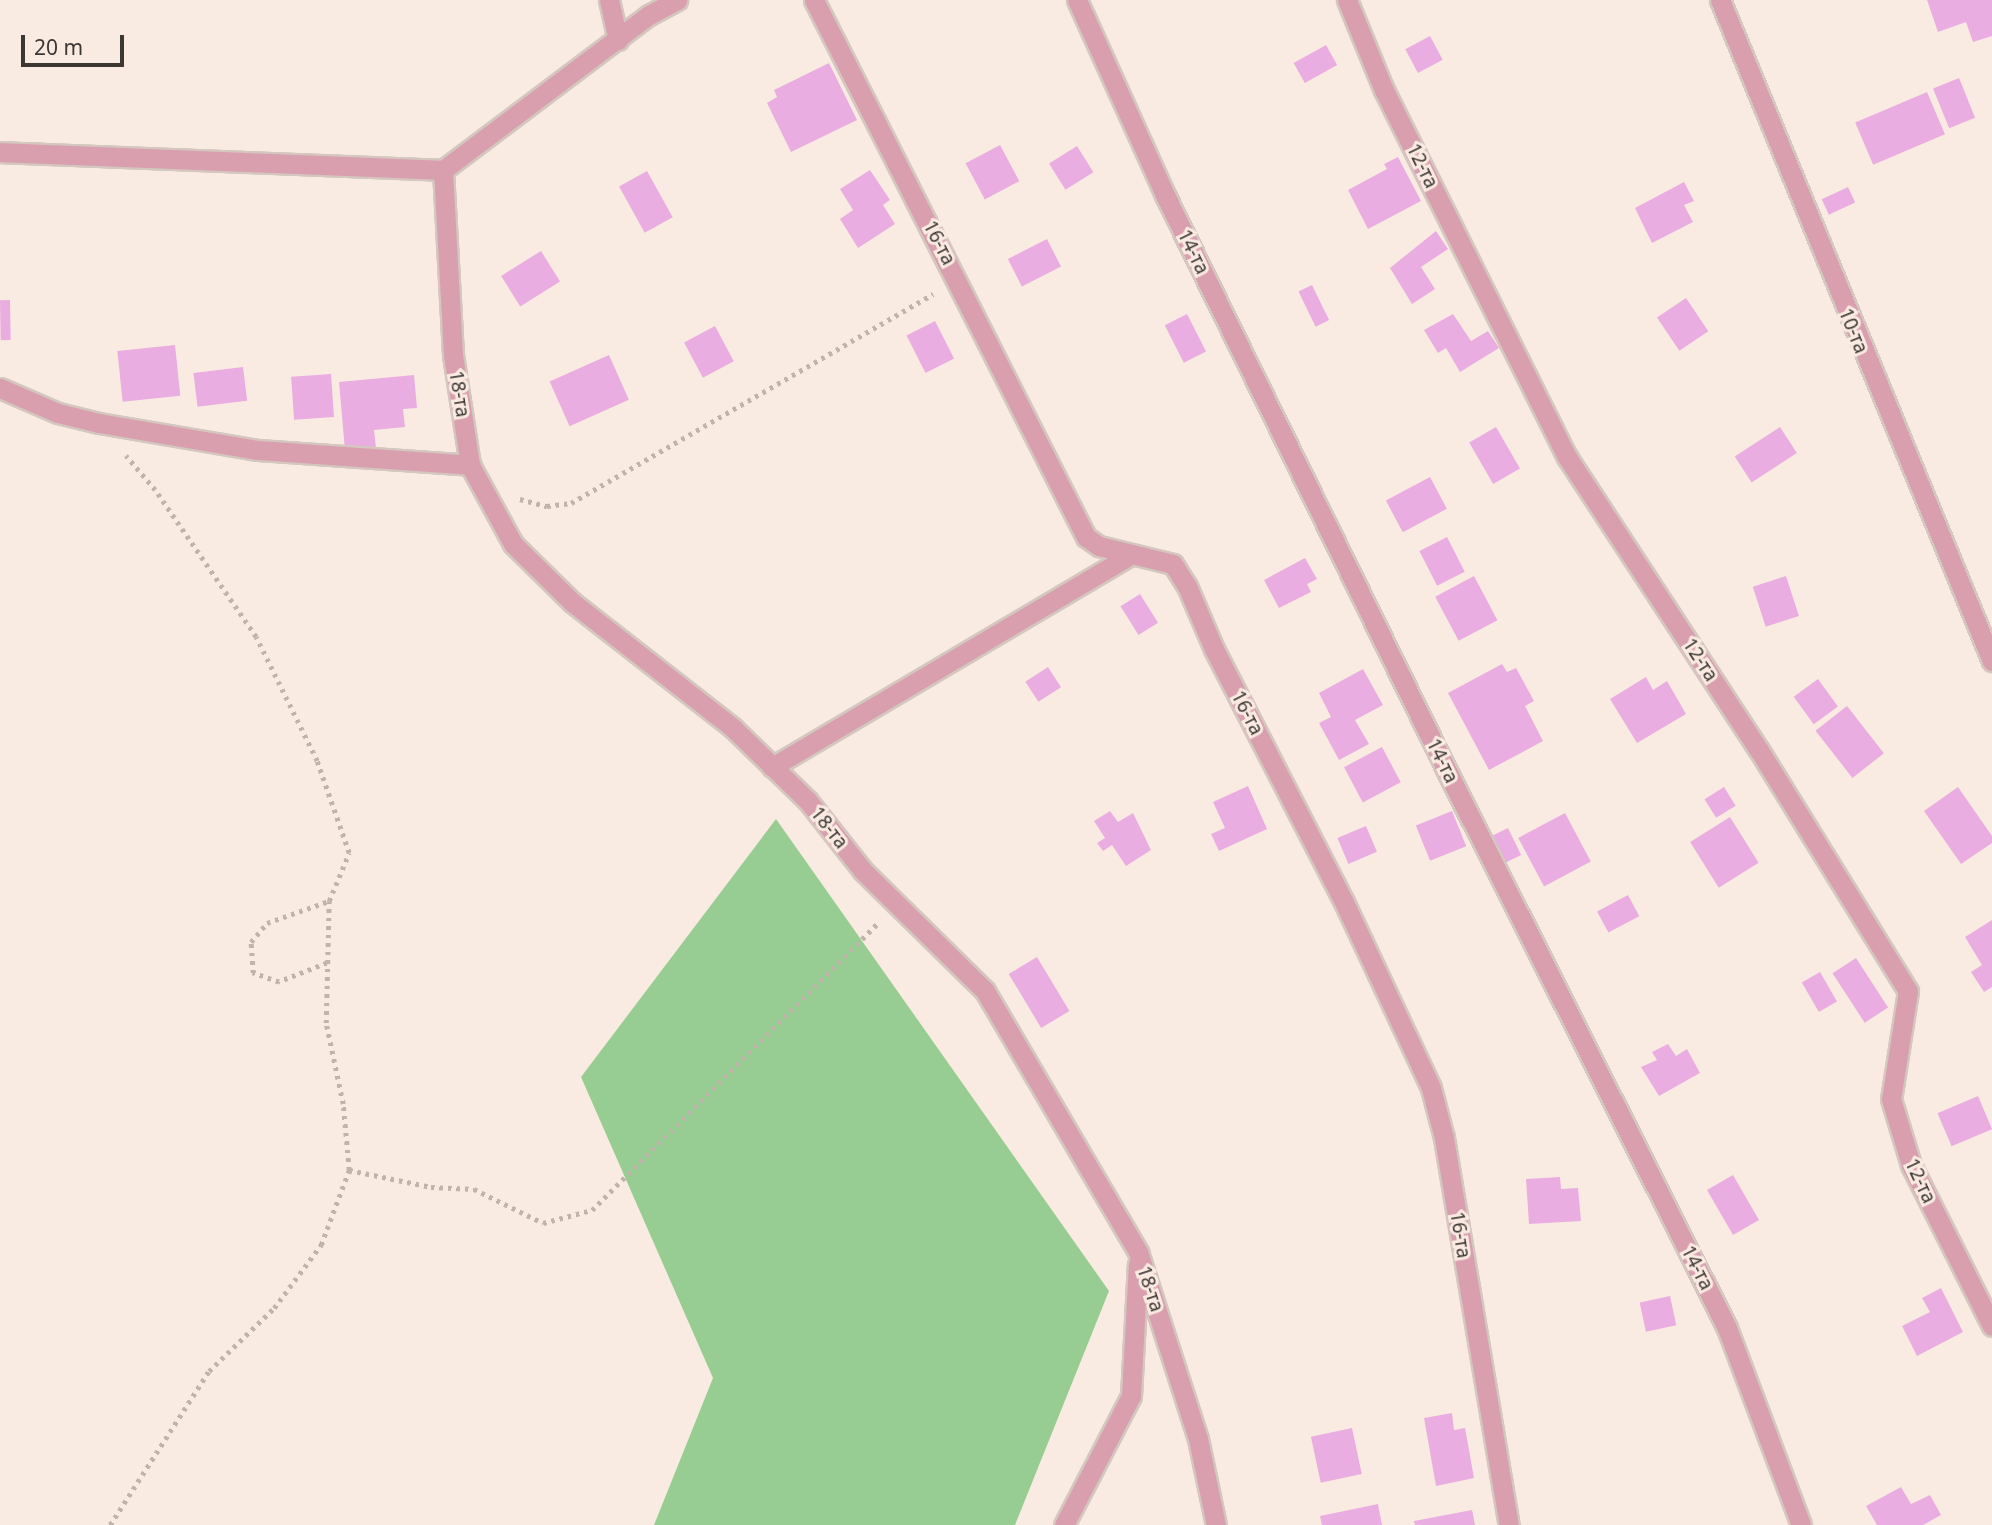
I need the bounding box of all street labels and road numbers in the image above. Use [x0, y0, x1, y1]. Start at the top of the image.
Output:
street label: 12-та [1401, 140, 1443, 192]
street label: 16-та [918, 217, 960, 269]
street label: 14-та [1172, 226, 1214, 278]
street label: 10-та [1834, 305, 1872, 357]
street label: 18-та [444, 369, 474, 419]
street label: 12-та [1678, 634, 1722, 686]
street label: 16-та [1226, 687, 1268, 739]
street label: 14-та [1421, 735, 1463, 787]
street label: 18-та [806, 803, 852, 853]
street label: 12-та [1900, 1155, 1940, 1207]
street label: 16-та [1445, 1210, 1475, 1260]
street label: 14-та [1676, 1242, 1718, 1294]
street label: 18-та [1132, 1263, 1168, 1315]

